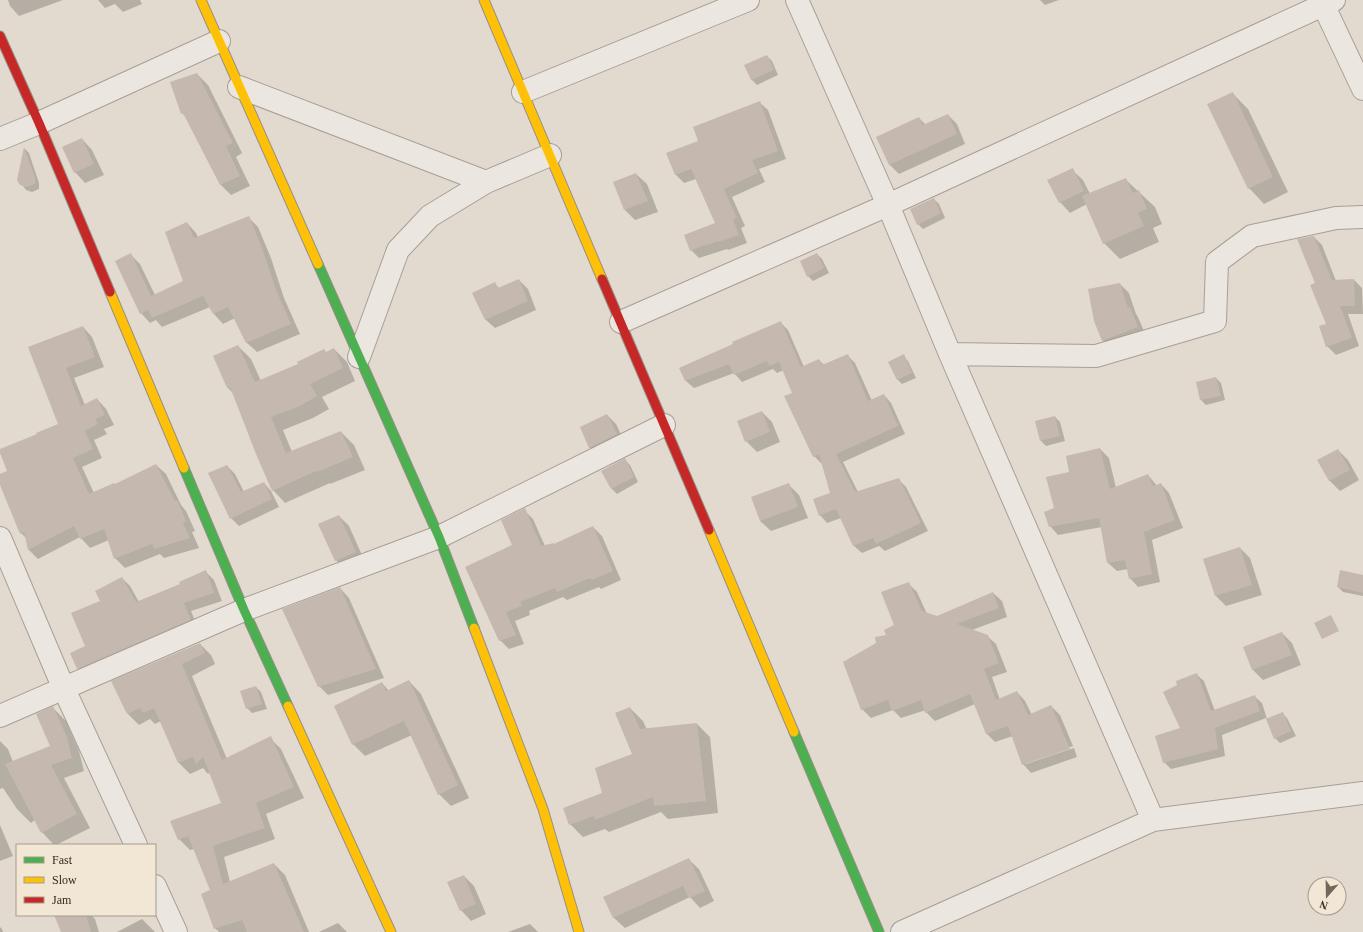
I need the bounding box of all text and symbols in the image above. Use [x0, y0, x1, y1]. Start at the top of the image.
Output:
legend [16, 844, 156, 916]
text: Fast [52, 853, 73, 867]
text: Slow [52, 873, 77, 887]
north arrow [1307, 876, 1347, 916]
text: Jam [52, 893, 72, 907]
text: N [1318, 898, 1329, 912]

